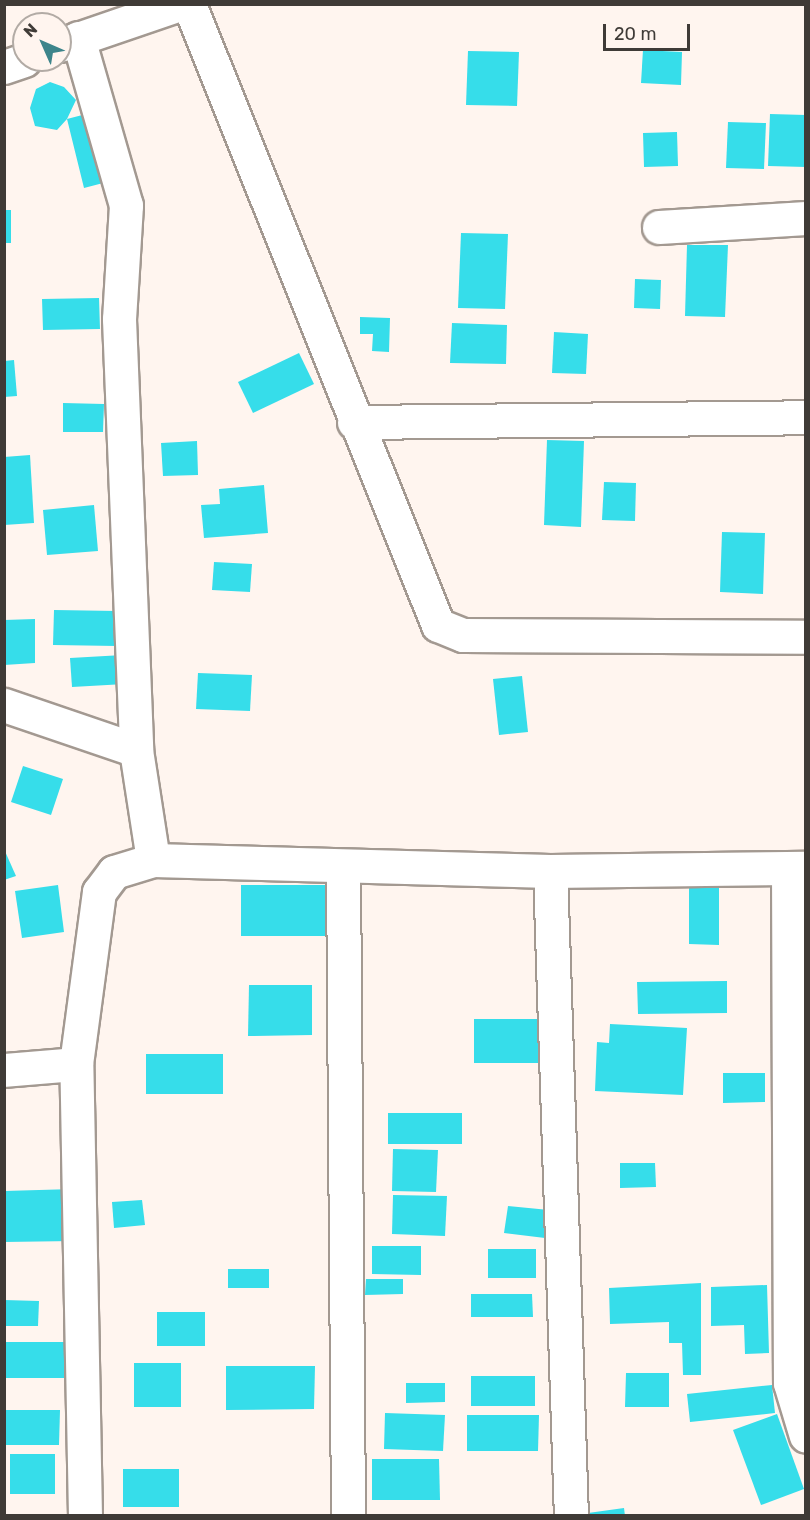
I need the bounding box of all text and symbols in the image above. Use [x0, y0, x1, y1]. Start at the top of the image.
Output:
north arrow [12, 12, 72, 72]
scale bar [606, 12, 693, 50]
text: N [20, 20, 41, 41]
text: 20 m [614, 23, 656, 45]

